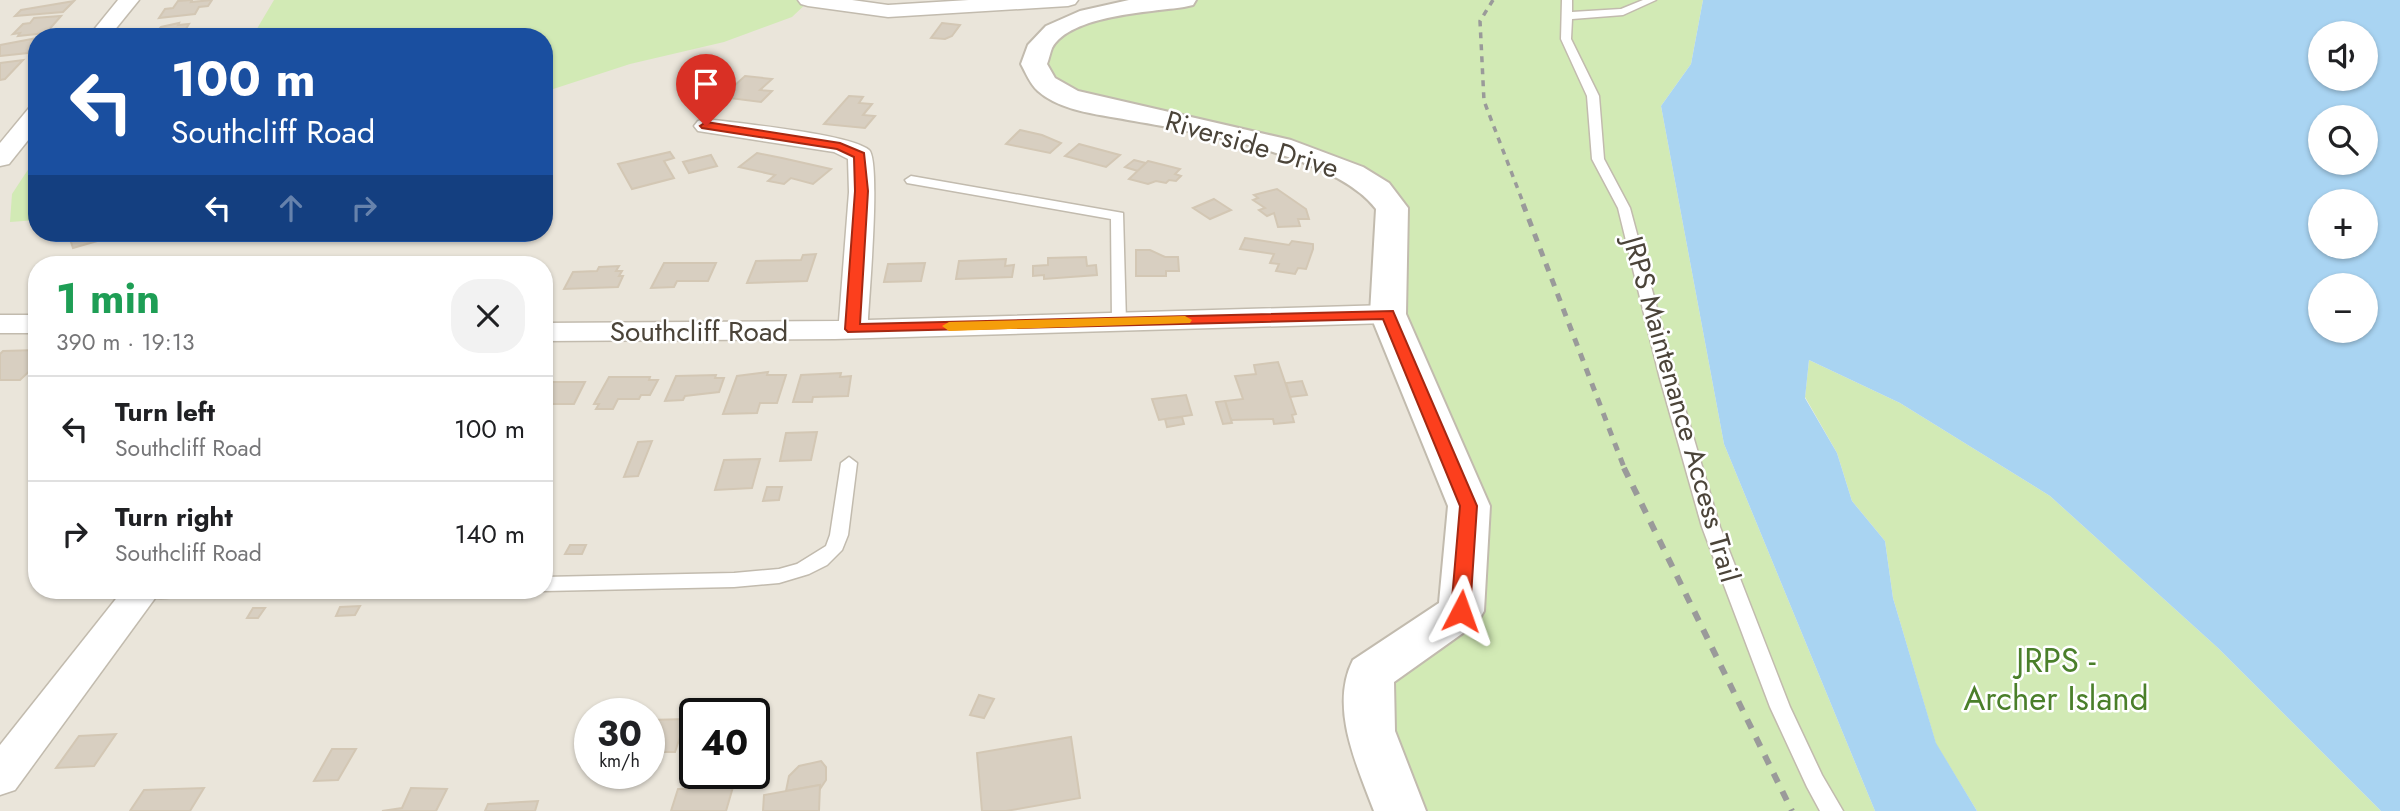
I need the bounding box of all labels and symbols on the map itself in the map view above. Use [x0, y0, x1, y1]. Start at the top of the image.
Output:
pin [676, 54, 736, 126]
street label: Riverside Drive [1160, 100, 1343, 189]
street label: JRPS Maintenance Access Trail [1611, 228, 1751, 587]
street label: Southcliff Road [610, 311, 788, 352]
position arrow [1424, 574, 1498, 648]
park label: JRPS - Archer Island [1964, 637, 2148, 722]
speed limit sign: 40 [679, 698, 770, 789]

